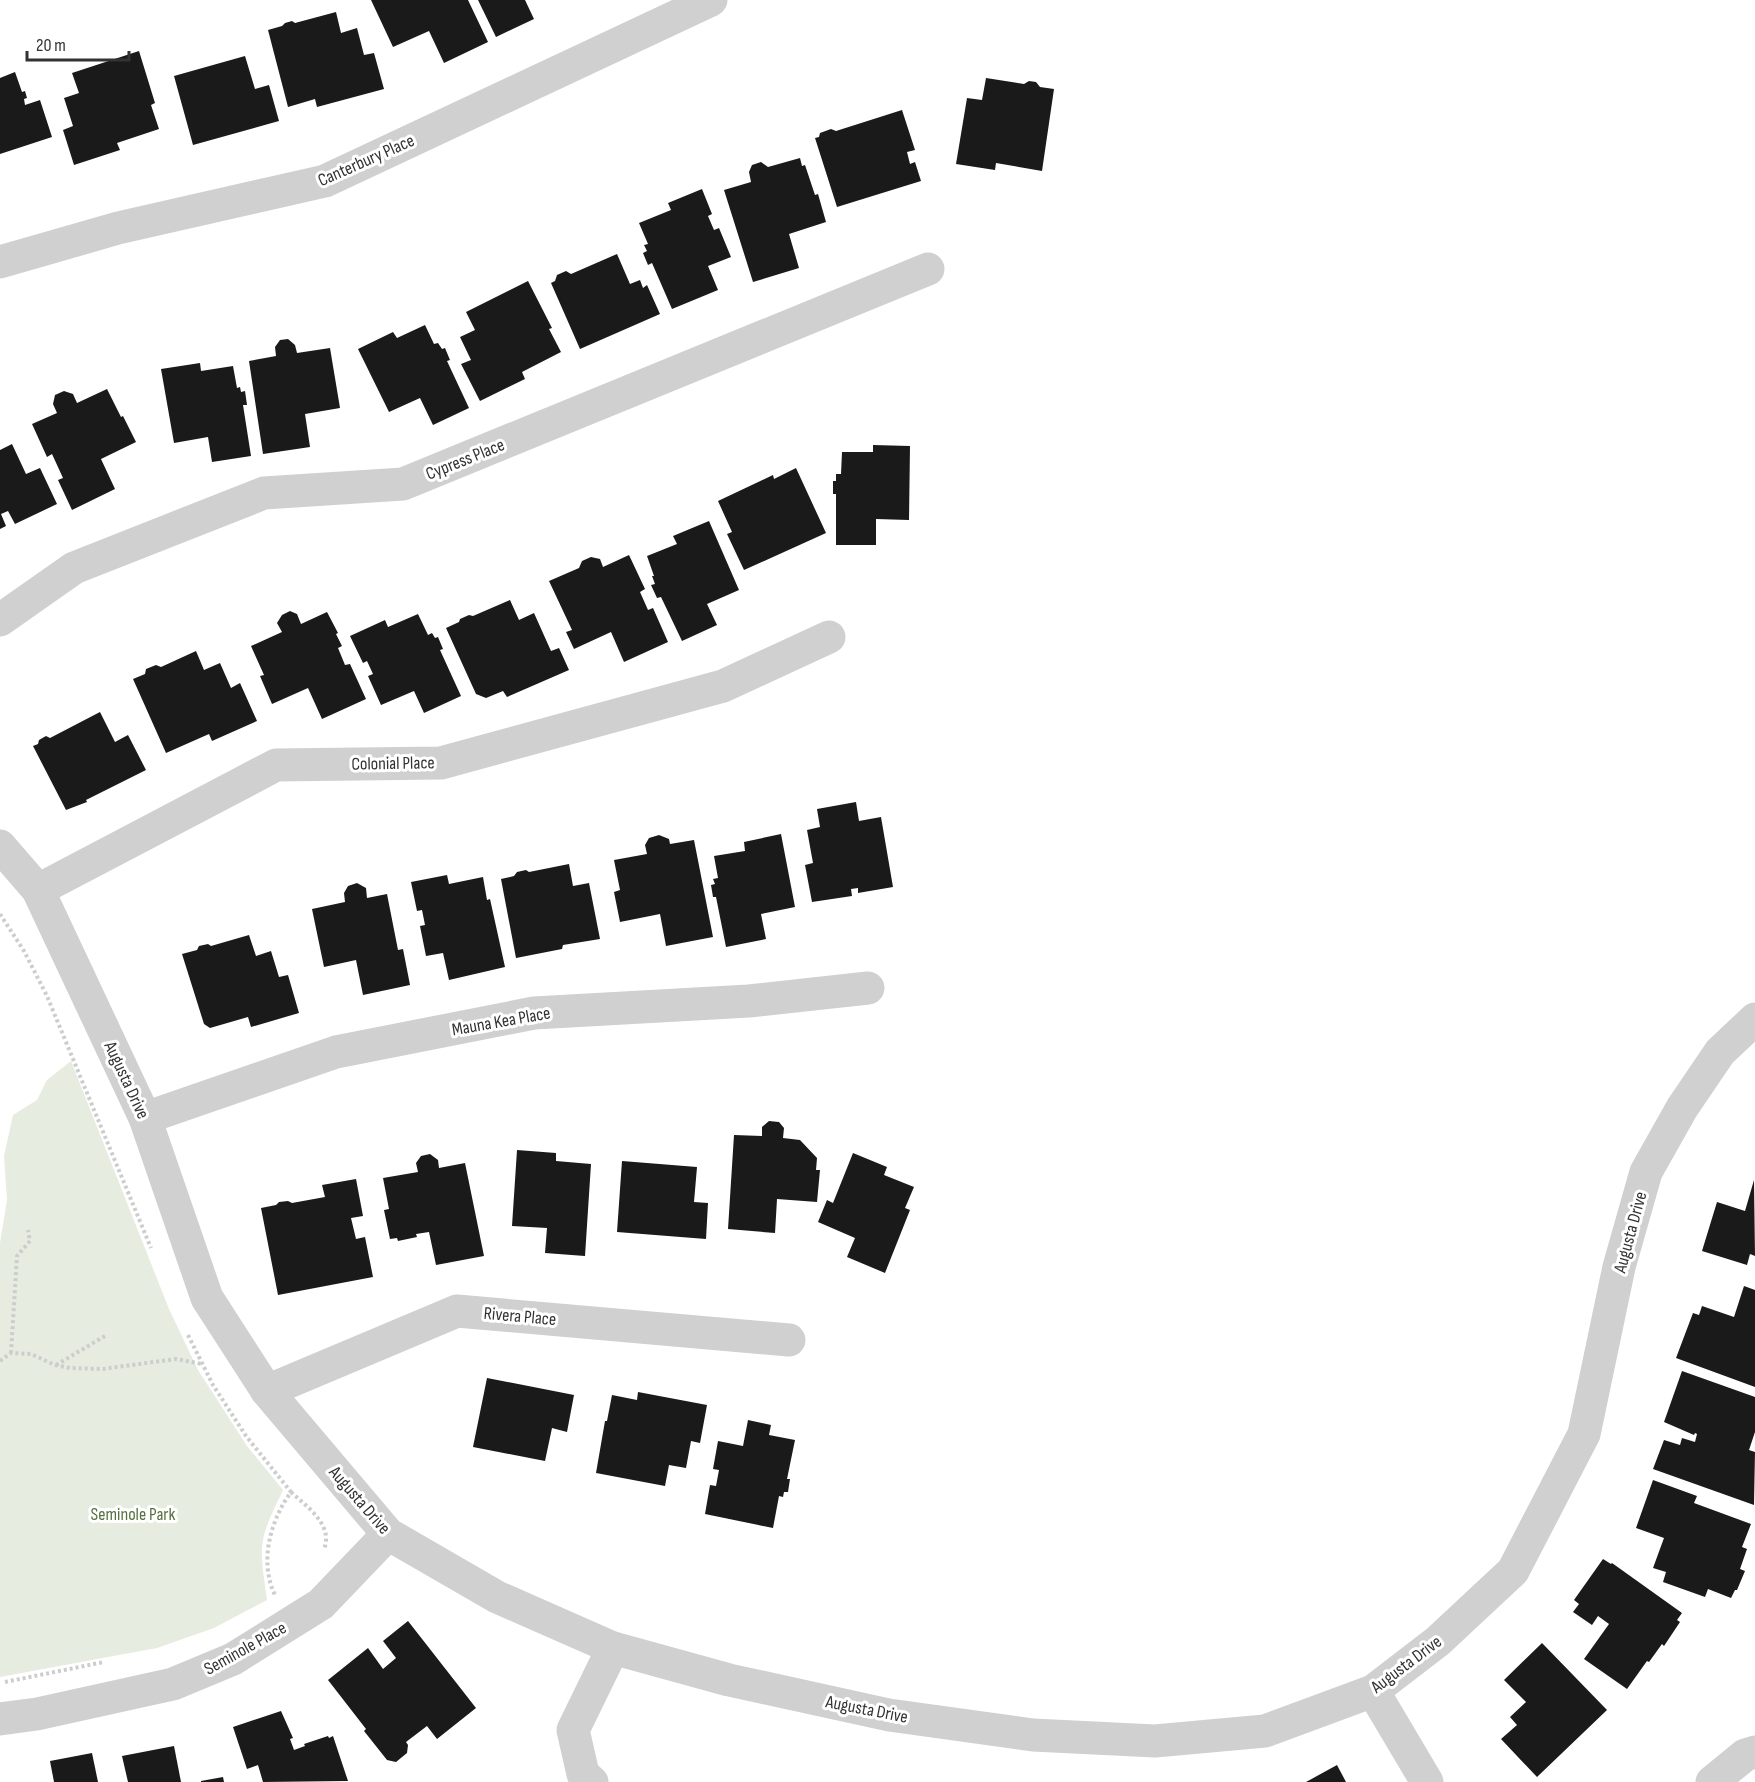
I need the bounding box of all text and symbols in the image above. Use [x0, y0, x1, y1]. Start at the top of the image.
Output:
scale bar [27, 24, 129, 62]
text: 20 m [36, 35, 66, 56]
street label: Canterbury Place [315, 130, 418, 191]
street label: Cypress Place [423, 434, 508, 485]
street label: Colonial Place [351, 752, 435, 775]
street label: Mauna Kea Place [450, 1002, 552, 1040]
street label: Augusta Drive [99, 1037, 154, 1122]
street label: Augusta Drive [1609, 1189, 1651, 1276]
street label: Rivera Place [483, 1303, 557, 1330]
street label: Augusta Drive [324, 1461, 395, 1539]
park label: Seminole Park [91, 1504, 176, 1525]
street label: Seminole Place [200, 1617, 290, 1680]
street label: Augusta Drive [1366, 1631, 1446, 1698]
street label: Augusta Drive [823, 1691, 910, 1728]

